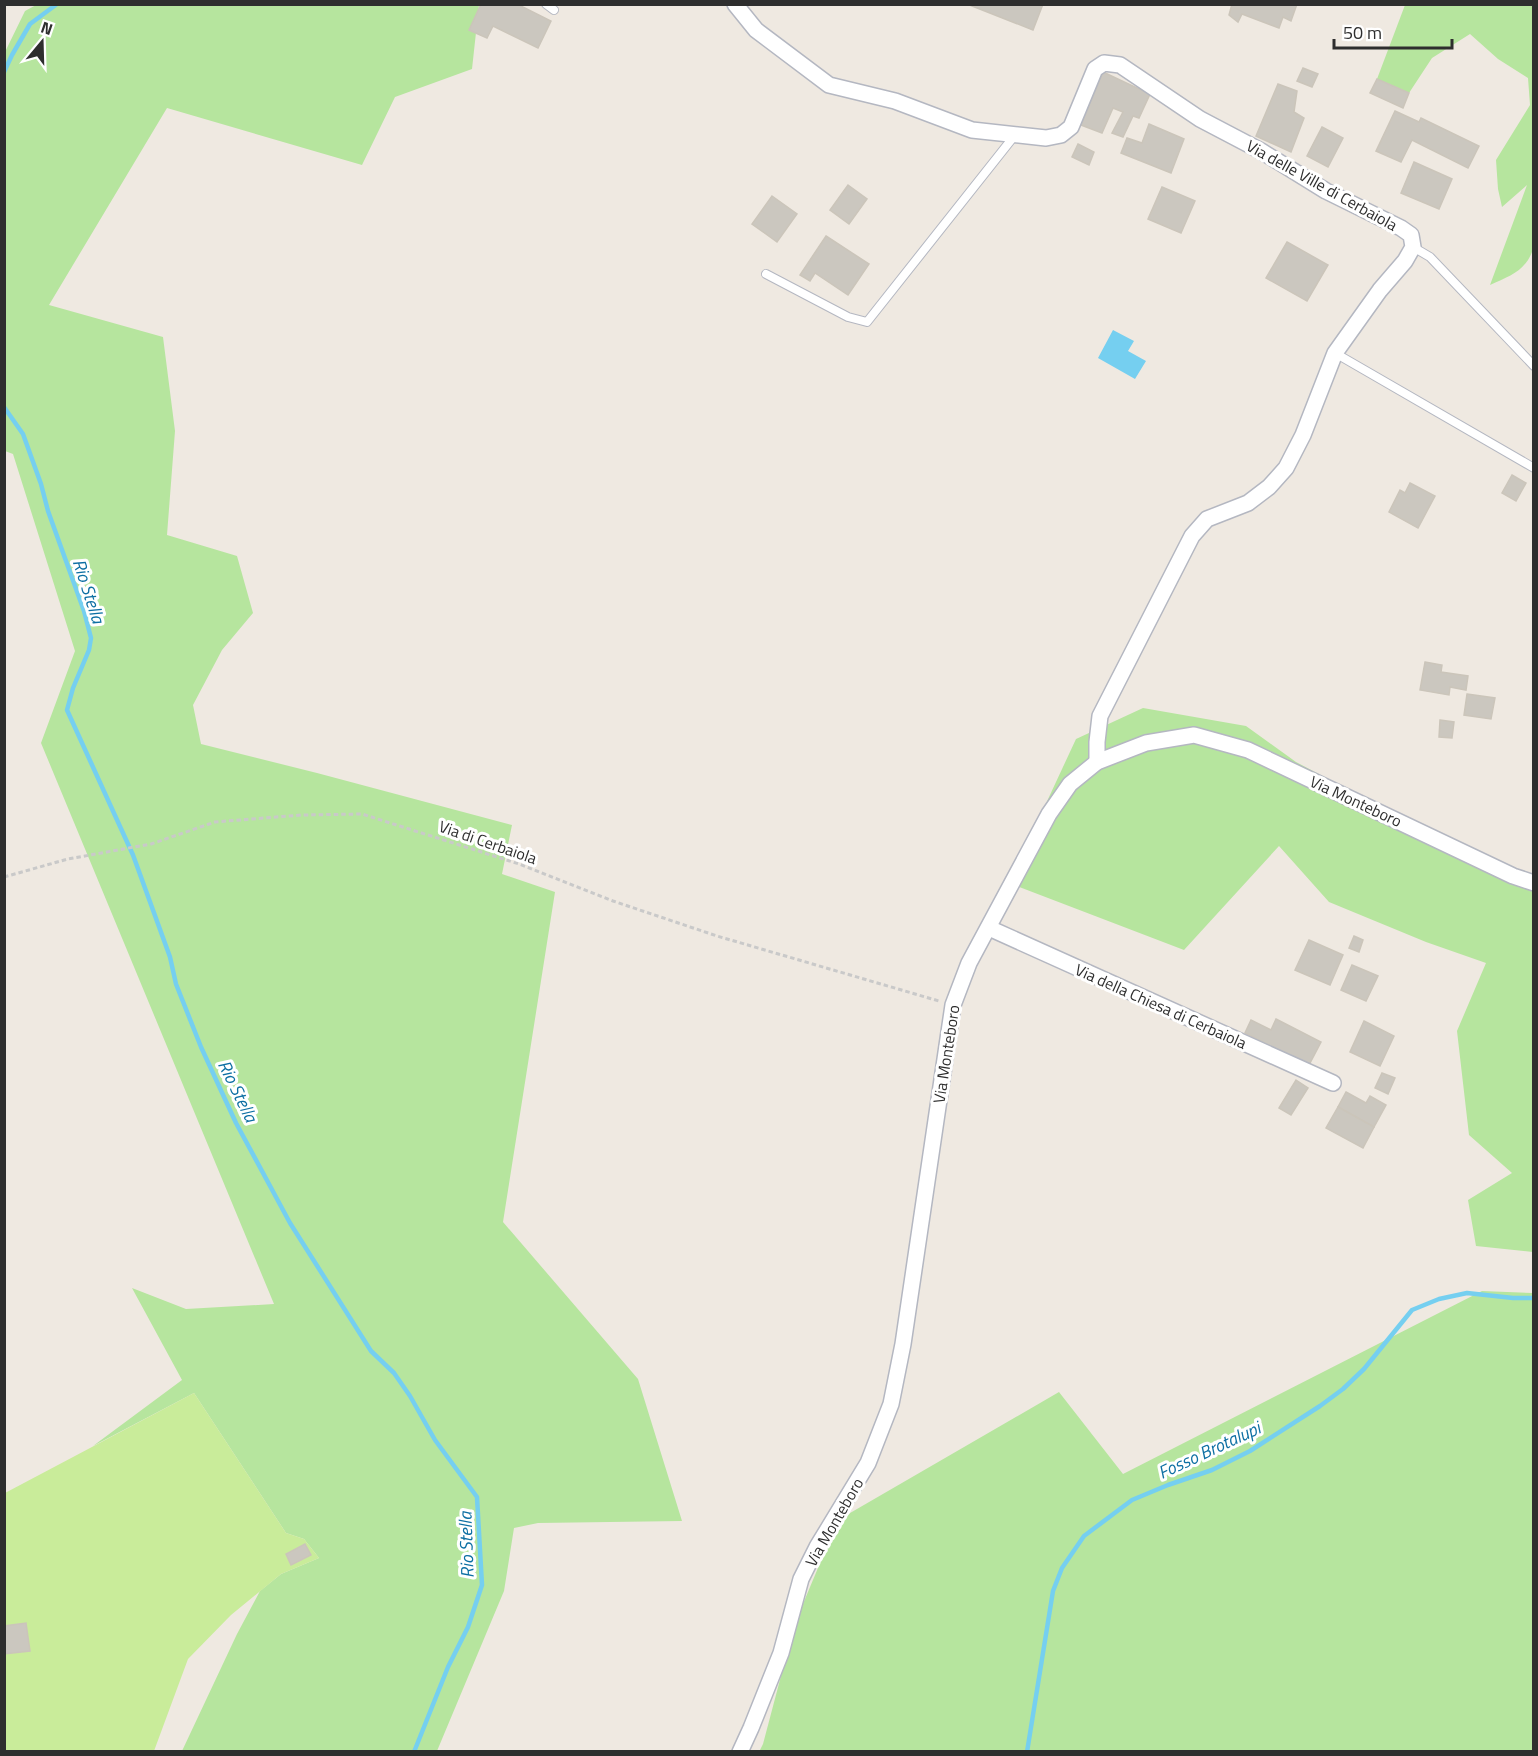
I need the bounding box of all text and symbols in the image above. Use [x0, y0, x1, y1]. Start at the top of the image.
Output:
north arrow [12, 12, 72, 72]
scale bar [1334, 12, 1452, 50]
text: N [38, 15, 56, 41]
text: 50 m [1343, 19, 1382, 46]
street label: Via delle Ville di Cerbaiola [1242, 133, 1402, 237]
water label: Rio Stella [66, 555, 112, 628]
street label: Via Monteboro [1306, 769, 1406, 833]
street label: Via di Cerbaiola [436, 814, 540, 870]
street label: Via della Chiesa di Cerbaiola [1071, 957, 1251, 1055]
street label: Via Monteboro [926, 1003, 966, 1105]
water label: Rio Stella [211, 1055, 265, 1128]
water label: Fosso Brotalupi [1153, 1413, 1267, 1486]
street label: Via Monteboro [799, 1473, 869, 1571]
water label: Rio Stella [451, 1510, 481, 1579]

